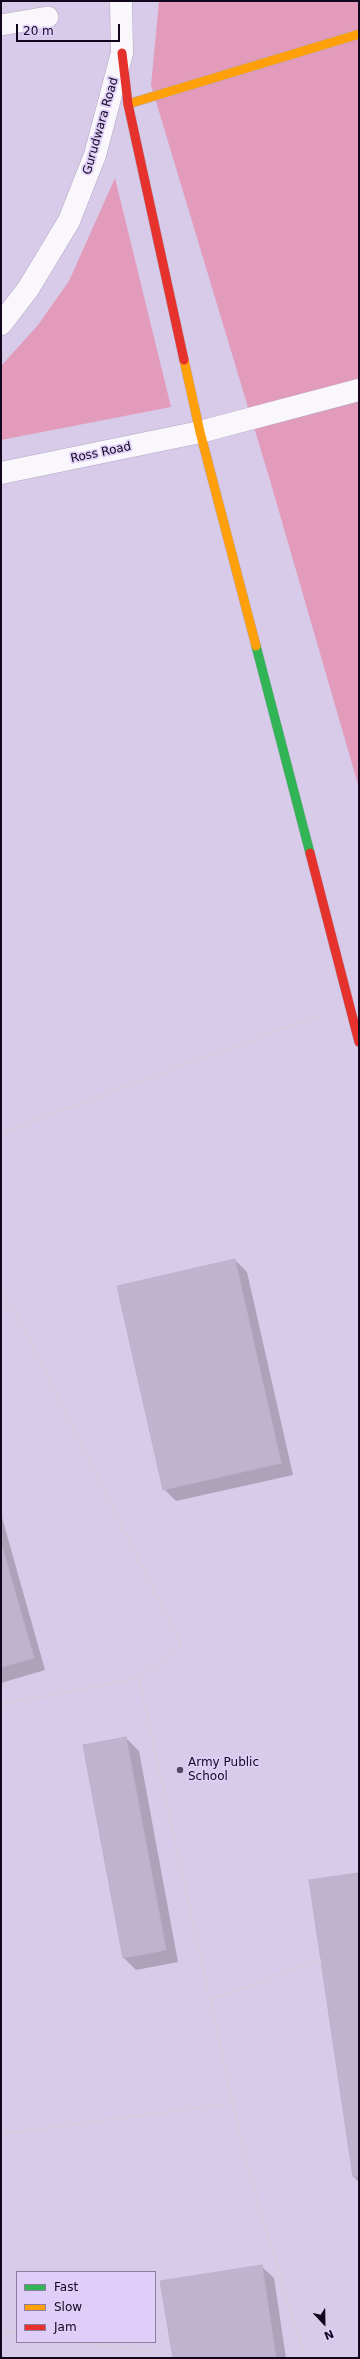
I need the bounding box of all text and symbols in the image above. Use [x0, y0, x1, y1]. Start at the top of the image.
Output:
scale bar [18, 16, 122, 42]
text: 20 m [23, 24, 54, 38]
street label: Gurudwara Road [80, 76, 122, 176]
street label: Ross Road [69, 440, 133, 466]
place label: Army Public School [188, 1756, 259, 1784]
marker: Army Public School [175, 1765, 185, 1775]
legend [16, 2271, 156, 2343]
text: Fast [54, 2280, 78, 2294]
text: Slow [54, 2300, 82, 2314]
north arrow [304, 2303, 344, 2343]
text: Jam [54, 2320, 77, 2334]
text: N [322, 2327, 335, 2342]

